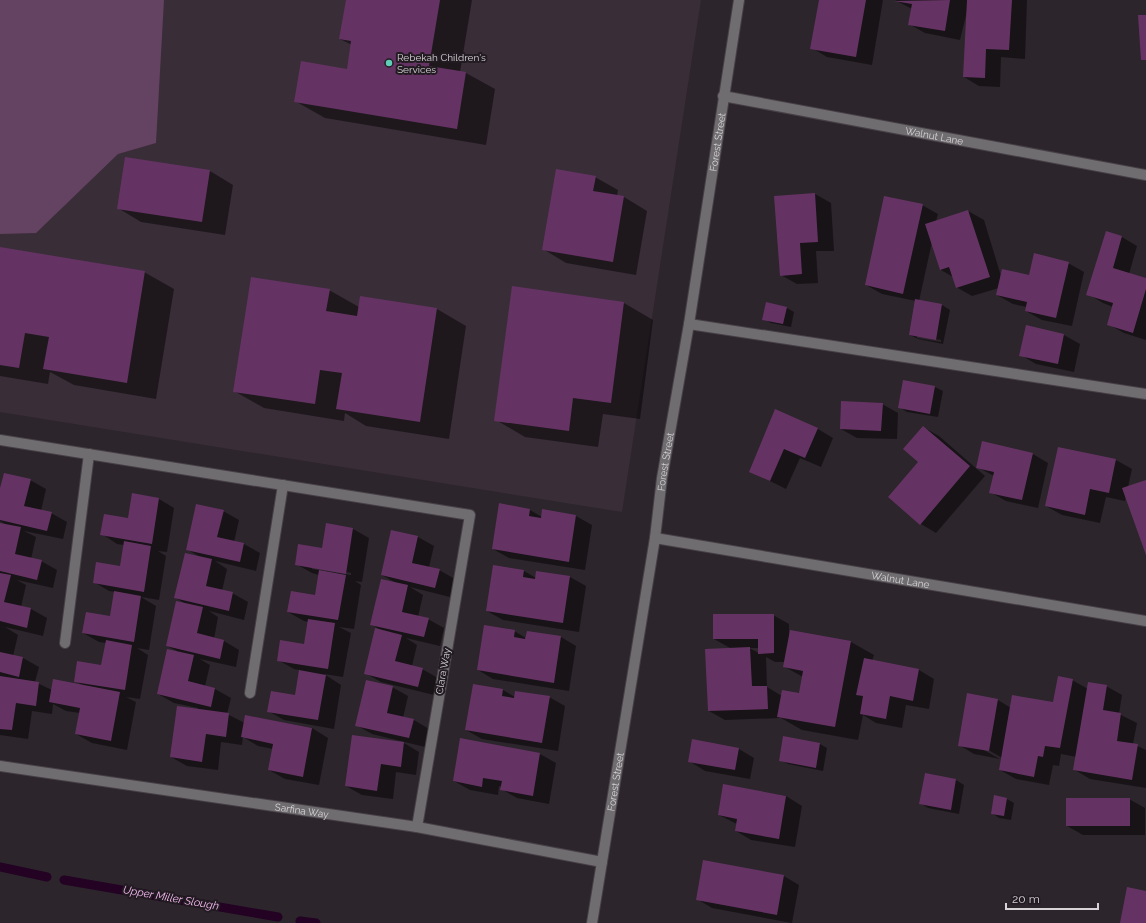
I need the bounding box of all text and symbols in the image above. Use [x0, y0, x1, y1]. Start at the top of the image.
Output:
place label: Rebekah Children's Services [397, 52, 486, 75]
marker: Rebekah Children's Services [384, 58, 394, 68]
street label: Forest Street [707, 111, 727, 172]
street label: Walnut Lane [904, 125, 964, 146]
street label: Forest Street [655, 431, 675, 492]
street label: Walnut Lane [871, 569, 931, 590]
street label: Clara Way [434, 646, 453, 695]
street label: Forest Street [605, 751, 625, 812]
street label: Sarfina Way [274, 801, 330, 820]
water label: Upper Miller Slough [122, 883, 220, 913]
scale bar [1006, 885, 1098, 911]
text: 20 m [1012, 892, 1040, 906]

